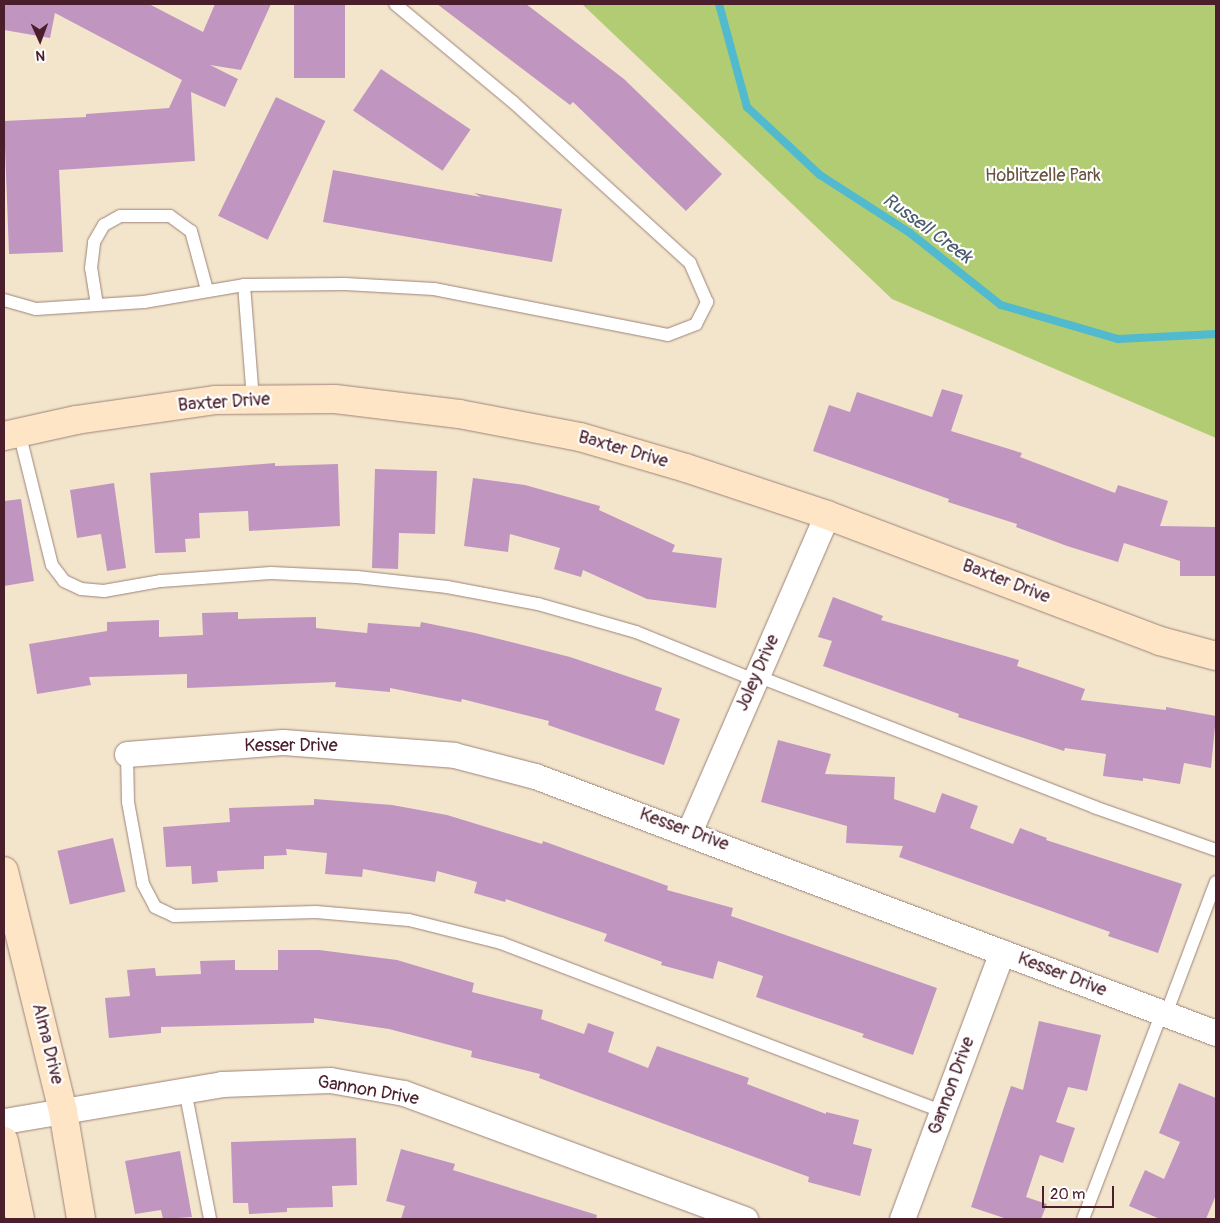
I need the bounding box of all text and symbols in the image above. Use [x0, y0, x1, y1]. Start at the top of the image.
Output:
north arrow [15, 15, 65, 65]
text: N [36, 47, 46, 64]
park label: Hoblitzelle Park [985, 165, 1101, 187]
water label: Russell Creek [878, 189, 976, 269]
street label: Baxter Drive [177, 389, 271, 417]
street label: Baxter Drive [576, 427, 670, 473]
street label: Baxter Drive [959, 555, 1053, 609]
street label: Joley Drive [732, 631, 784, 715]
street label: Kesser Drive [244, 735, 338, 757]
street label: Kesser Drive [636, 804, 732, 856]
street label: Kesser Drive [1015, 948, 1109, 1002]
street label: Alma Drive [27, 1001, 67, 1087]
street label: Gannon Drive [924, 1034, 980, 1138]
street label: Gannon Drive [316, 1071, 420, 1111]
scale bar [1045, 1176, 1118, 1208]
text: 20 m [1050, 1185, 1085, 1204]

